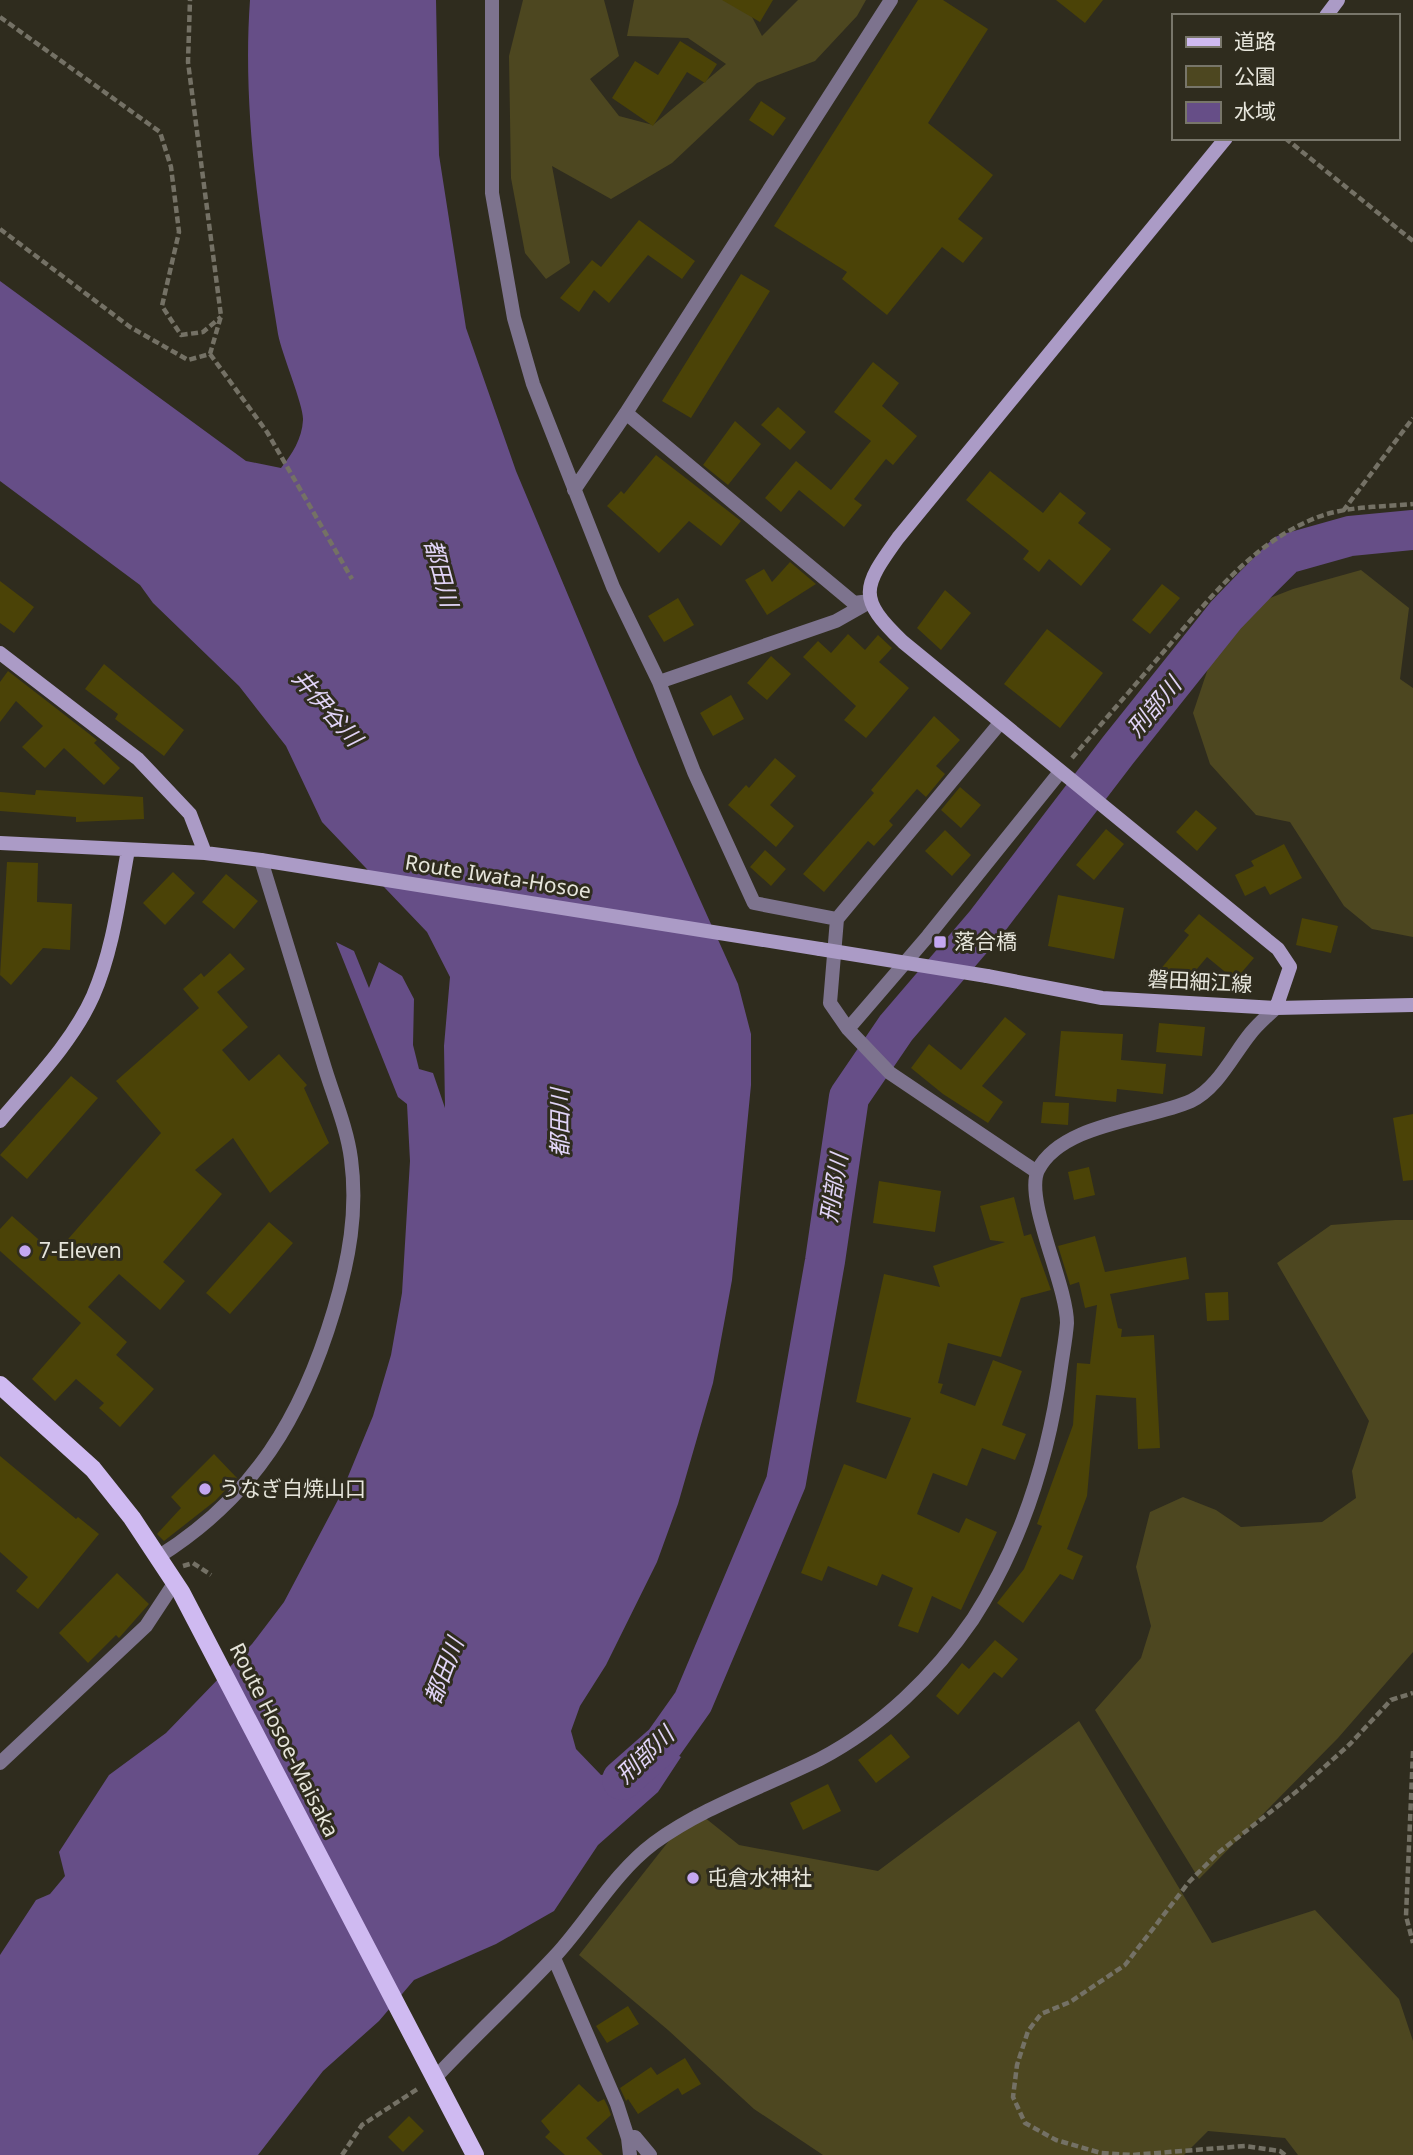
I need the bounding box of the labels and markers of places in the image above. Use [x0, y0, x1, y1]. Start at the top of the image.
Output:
place label: 落合橋 [954, 927, 1017, 955]
marker: 落合橋 [932, 934, 948, 950]
place label: 7-Eleven [39, 1236, 122, 1264]
marker: 7-Eleven [17, 1243, 33, 1259]
place label: うなぎ白焼山口 [219, 1474, 366, 1502]
marker: うなぎ白焼山口 [197, 1481, 213, 1497]
place label: 屯倉水神社 [707, 1863, 812, 1891]
marker: 屯倉水神社 [685, 1870, 701, 1886]

